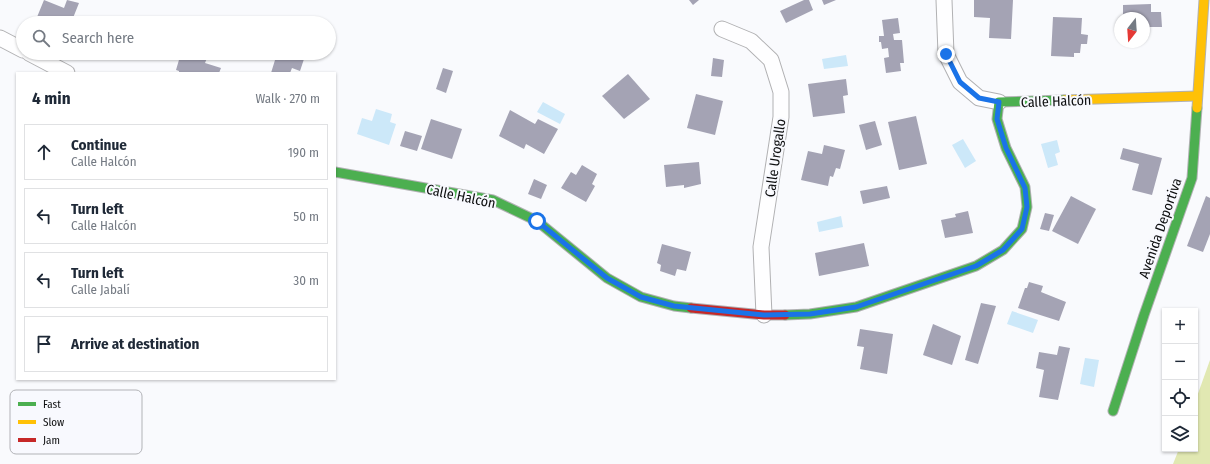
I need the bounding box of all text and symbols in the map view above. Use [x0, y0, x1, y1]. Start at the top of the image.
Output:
north arrow [1114, 12, 1150, 48]
search box [16, 16, 336, 60]
icon: search [30, 27, 52, 49]
text: Search here [62, 29, 134, 47]
route end [937, 45, 955, 63]
text: 4 min [32, 88, 71, 109]
text: Walk · 270 m [255, 91, 320, 106]
street label: Calle Halcón [1020, 92, 1092, 111]
street label: Calle Urogallo [762, 118, 789, 198]
text: Continue [71, 136, 127, 154]
icon: ahead [33, 141, 55, 163]
text: 190 m [288, 145, 319, 160]
text: Calle Halcón [71, 154, 136, 169]
street label: Avenida Deportiva [1135, 176, 1186, 280]
street label: Calle Halcón [425, 181, 497, 212]
text: Turn left [71, 200, 124, 218]
icon: left [33, 205, 55, 227]
text: 50 m [293, 209, 319, 224]
route start [528, 212, 546, 230]
text: Calle Halcón [71, 218, 136, 233]
text: Turn left [71, 264, 124, 282]
icon: left [33, 269, 55, 291]
text: 30 m [293, 273, 319, 288]
text: Calle Jabalí [71, 282, 130, 297]
map controls [1162, 308, 1198, 452]
button: + [1162, 308, 1198, 344]
icon: arrive [33, 333, 55, 355]
text: Arrive at destination [71, 335, 199, 353]
button: − [1162, 344, 1198, 380]
button: locate [1162, 380, 1198, 416]
legend [10, 390, 142, 454]
text: Fast [43, 398, 61, 411]
text: Slow [43, 416, 64, 429]
button: layers [1162, 416, 1198, 452]
text: Jam [43, 434, 60, 447]

